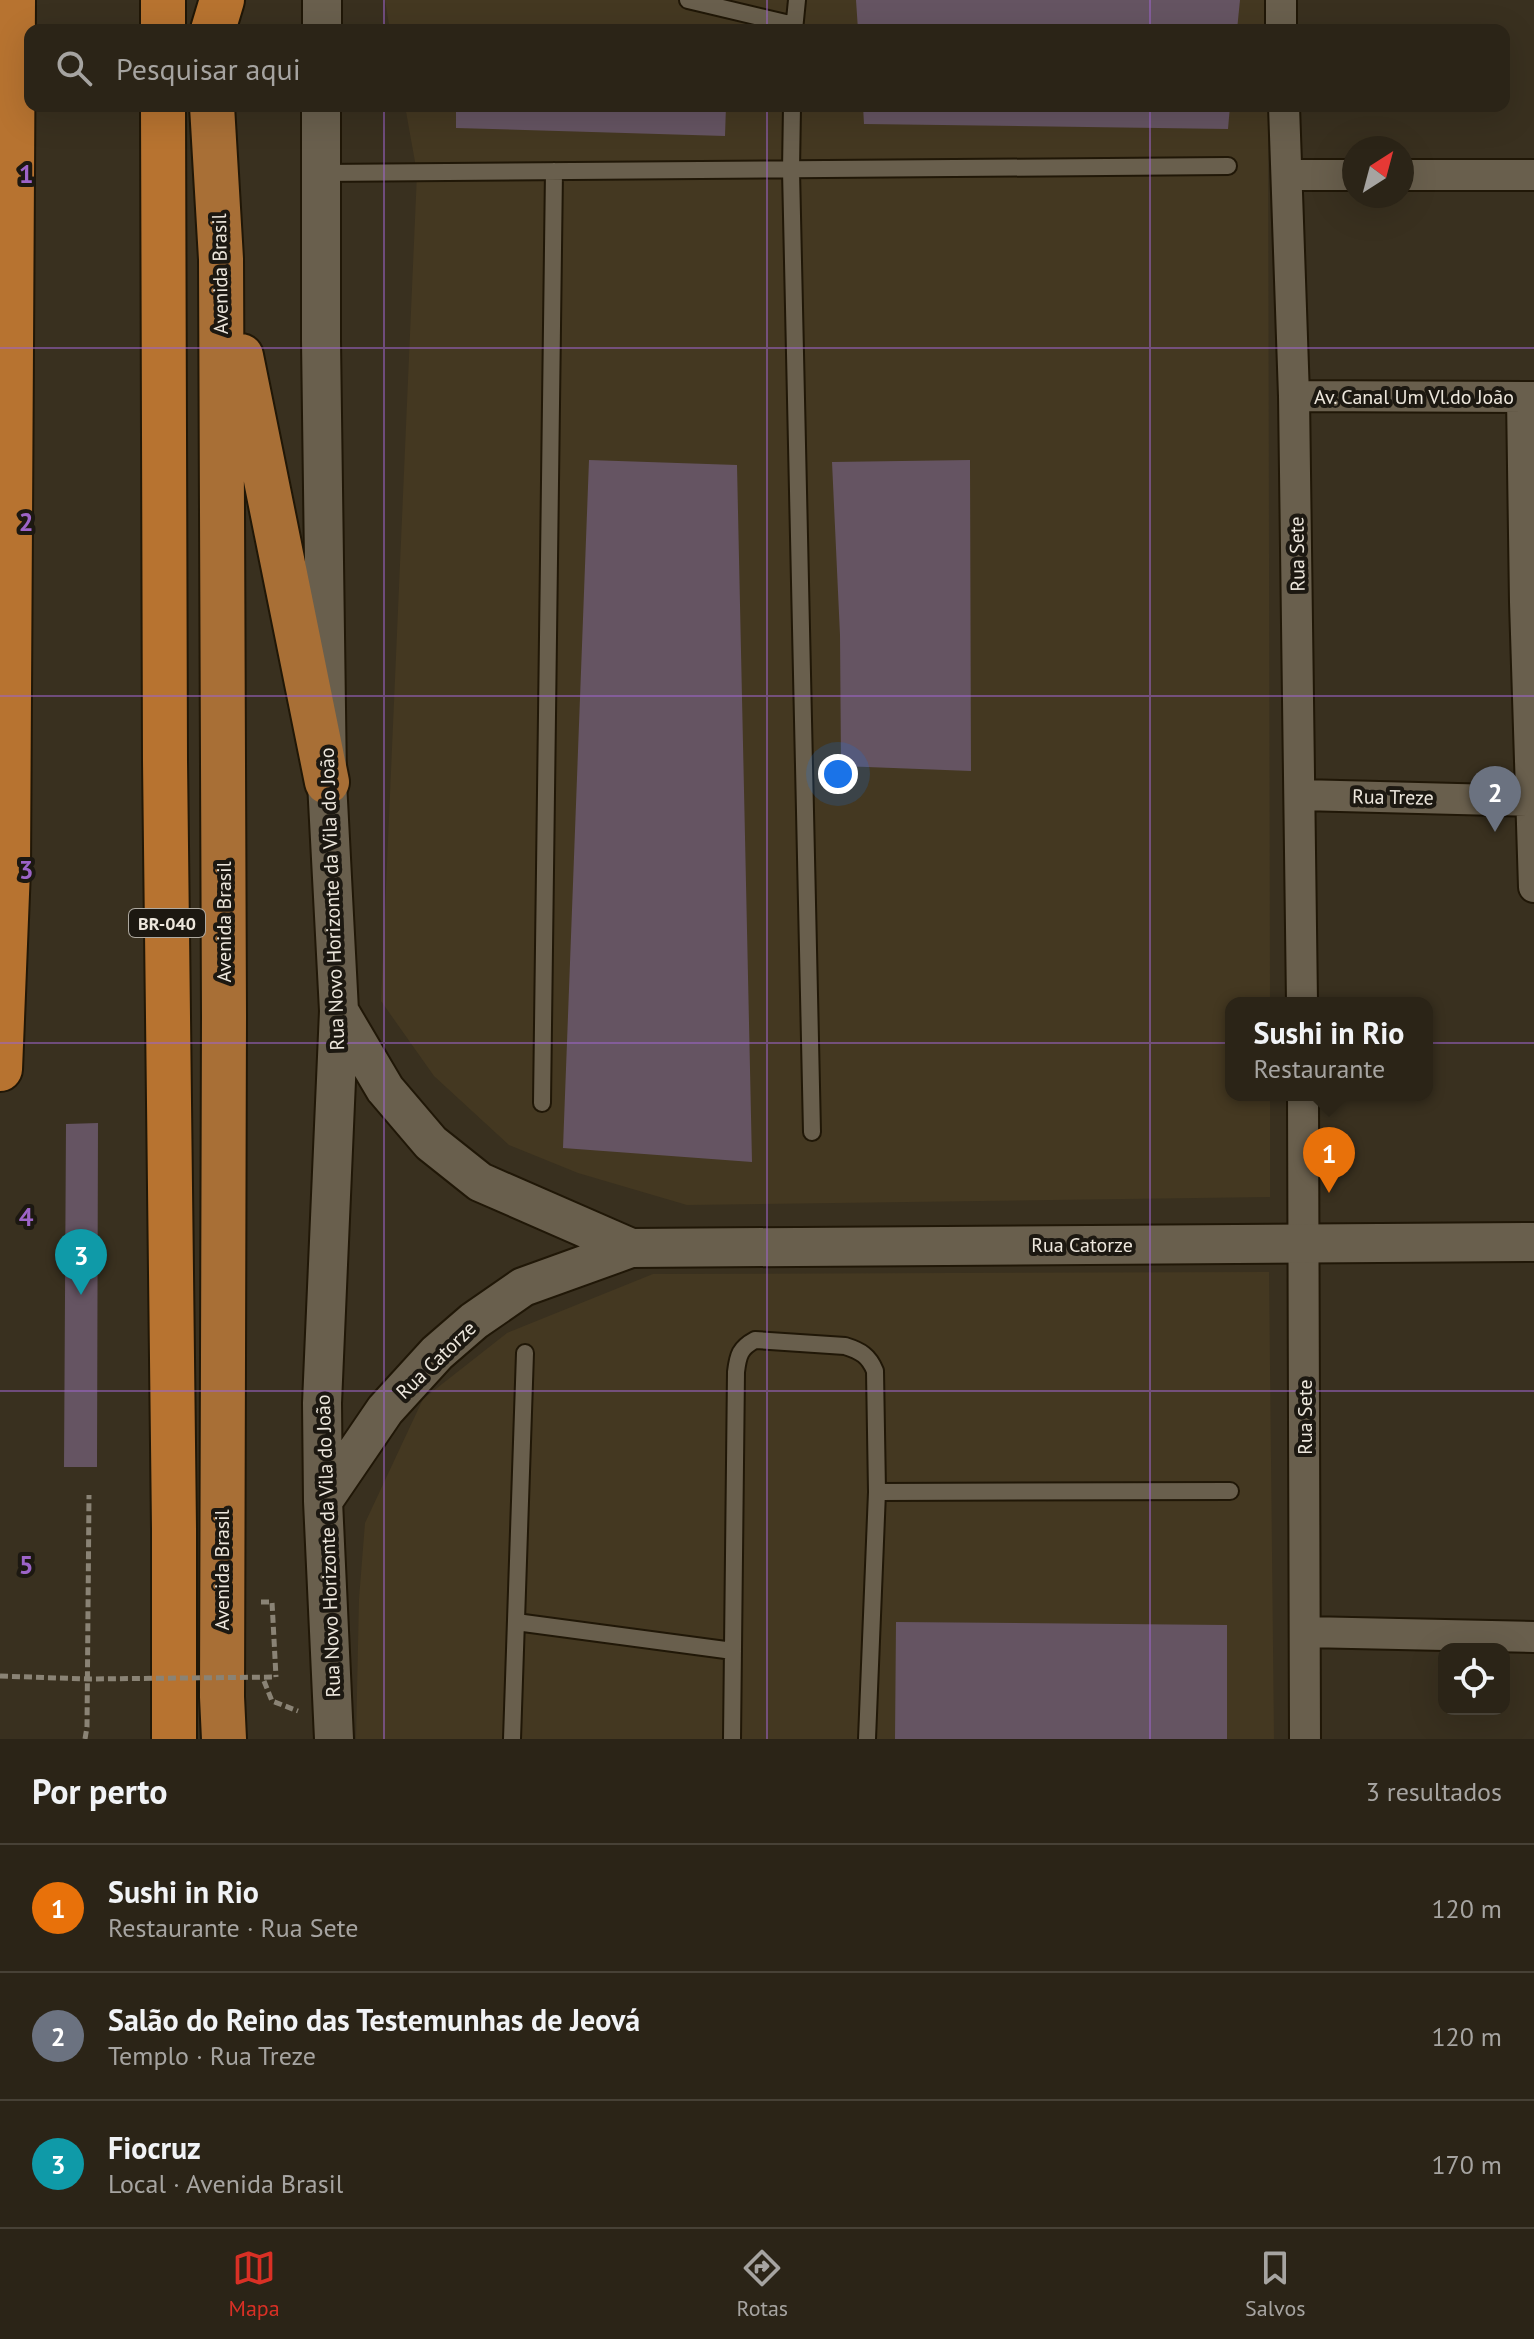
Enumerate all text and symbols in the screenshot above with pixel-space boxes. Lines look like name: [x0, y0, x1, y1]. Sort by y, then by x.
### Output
search box: [24, 24, 1510, 112]
icon: search: [52, 46, 96, 90]
text: Pesquisar aqui: [116, 49, 301, 88]
north arrow: [1342, 136, 1414, 208]
text: 1: [19, 157, 33, 190]
street label: Avenida Brasil: [206, 213, 234, 335]
street label: Av. Canal Um Vl.do João: [1314, 384, 1514, 410]
text: 2: [19, 505, 33, 538]
street label: Rua Sete: [1283, 516, 1311, 592]
street label: Rua Novo Horizonte da Vila do João: [314, 747, 350, 1051]
your location: [818, 754, 858, 794]
pin: 2: [1469, 766, 1521, 832]
street label: Rua Treze: [1352, 783, 1434, 811]
text: 3: [19, 853, 33, 886]
street label: Avenida Brasil: [211, 861, 237, 982]
road number: BR-040: [129, 909, 205, 937]
popup: [1225, 997, 1433, 1101]
text: Sushi in Rio: [1254, 1013, 1404, 1052]
text: Restaurante: [1254, 1052, 1385, 1085]
pin: 1: [1303, 1127, 1355, 1193]
text: 4: [19, 1200, 34, 1233]
pin: 3: [55, 1229, 107, 1295]
street label: Rua Catorze: [1031, 1232, 1133, 1258]
street label: Rua Catorze: [390, 1315, 482, 1405]
street label: Rua Sete: [1292, 1379, 1318, 1455]
street label: Rua Novo Horizonte da Vila do João: [310, 1394, 346, 1698]
street label: Avenida Brasil: [209, 1509, 235, 1630]
text: 5: [19, 1548, 33, 1581]
map controls: [1438, 1643, 1510, 1715]
button: locate: [1438, 1643, 1510, 1715]
text: Por perto: [32, 1769, 168, 1813]
text: 3 resultados: [1366, 1775, 1502, 1808]
text: Sushi in Rio: [108, 1872, 259, 1911]
text: 1: [51, 1892, 65, 1925]
text: 120 m: [1431, 1892, 1502, 1925]
text: Restaurante · Rua Sete: [108, 1911, 358, 1944]
text: Salão do Reino das Testemunhas de Jeová: [108, 2000, 640, 2039]
text: 2: [51, 2020, 65, 2053]
text: 120 m: [1431, 2020, 1502, 2053]
text: Templo · Rua Treze: [108, 2039, 316, 2072]
text: Fiocruz: [108, 2128, 201, 2167]
text: 3: [51, 2148, 65, 2181]
text: 170 m: [1431, 2148, 1502, 2181]
text: Local · Avenida Brasil: [108, 2167, 343, 2200]
tab: Mapa: [228, 2246, 280, 2322]
tab: Rotas: [737, 2246, 788, 2322]
tab: Salvos: [1245, 2246, 1306, 2322]

